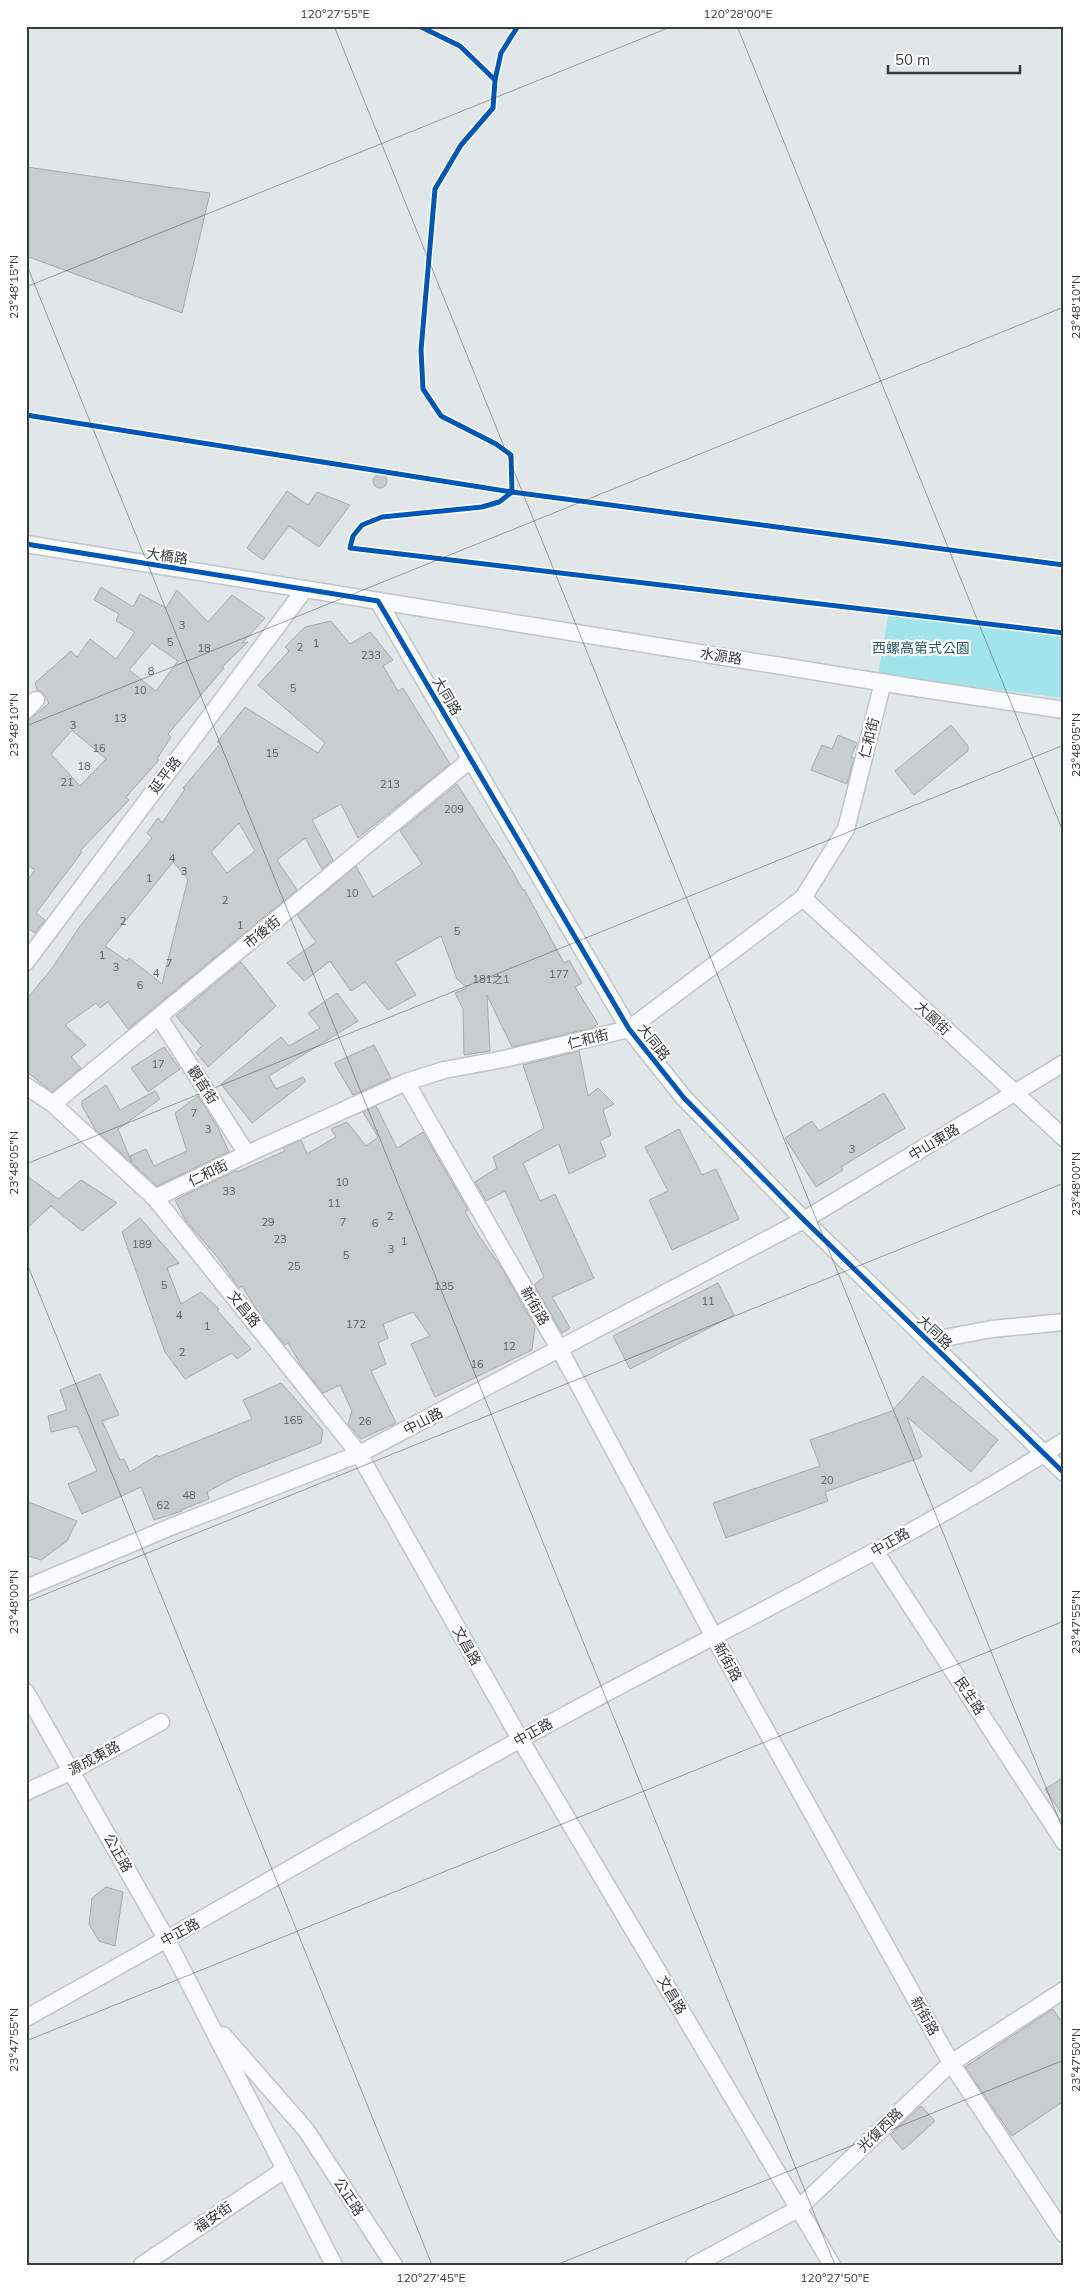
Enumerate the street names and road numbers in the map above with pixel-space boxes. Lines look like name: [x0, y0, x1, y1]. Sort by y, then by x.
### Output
street label: 大橋路: [145, 544, 189, 568]
street label: 水源路: [699, 644, 743, 668]
street label: 大同路: [428, 673, 466, 719]
street label: 仁和街: [855, 715, 883, 761]
street label: 延平路: [145, 753, 185, 797]
street label: 市後街: [240, 912, 284, 952]
street label: 大園街: [912, 997, 954, 1039]
street label: 大同路: [634, 1020, 674, 1064]
street label: 仁和街: [565, 1025, 611, 1053]
street label: 觀音街: [184, 1062, 222, 1108]
street label: 中山東路: [905, 1120, 963, 1164]
street label: 仁和街: [185, 1156, 231, 1190]
street label: 新街路: [517, 1283, 553, 1329]
street label: 文昌路: [224, 1287, 264, 1331]
street label: 大同路: [914, 1311, 956, 1353]
street label: 中山路: [400, 1403, 446, 1439]
street label: 中正路: [867, 1524, 913, 1560]
street label: 文昌路: [449, 1623, 485, 1669]
street label: 新街路: [710, 1639, 746, 1685]
street label: 民生路: [951, 1673, 989, 1719]
street label: 中正路: [510, 1714, 556, 1750]
street label: 源成東路: [65, 1737, 123, 1779]
street label: 公正路: [100, 1830, 136, 1876]
street label: 中正路: [157, 1914, 203, 1950]
street label: 文昌路: [653, 1972, 691, 2018]
street label: 新街路: [907, 1993, 943, 2039]
street label: 光復西路: [854, 2104, 906, 2156]
street label: 公正路: [330, 2174, 368, 2220]
street label: 福安街: [191, 2198, 235, 2236]

